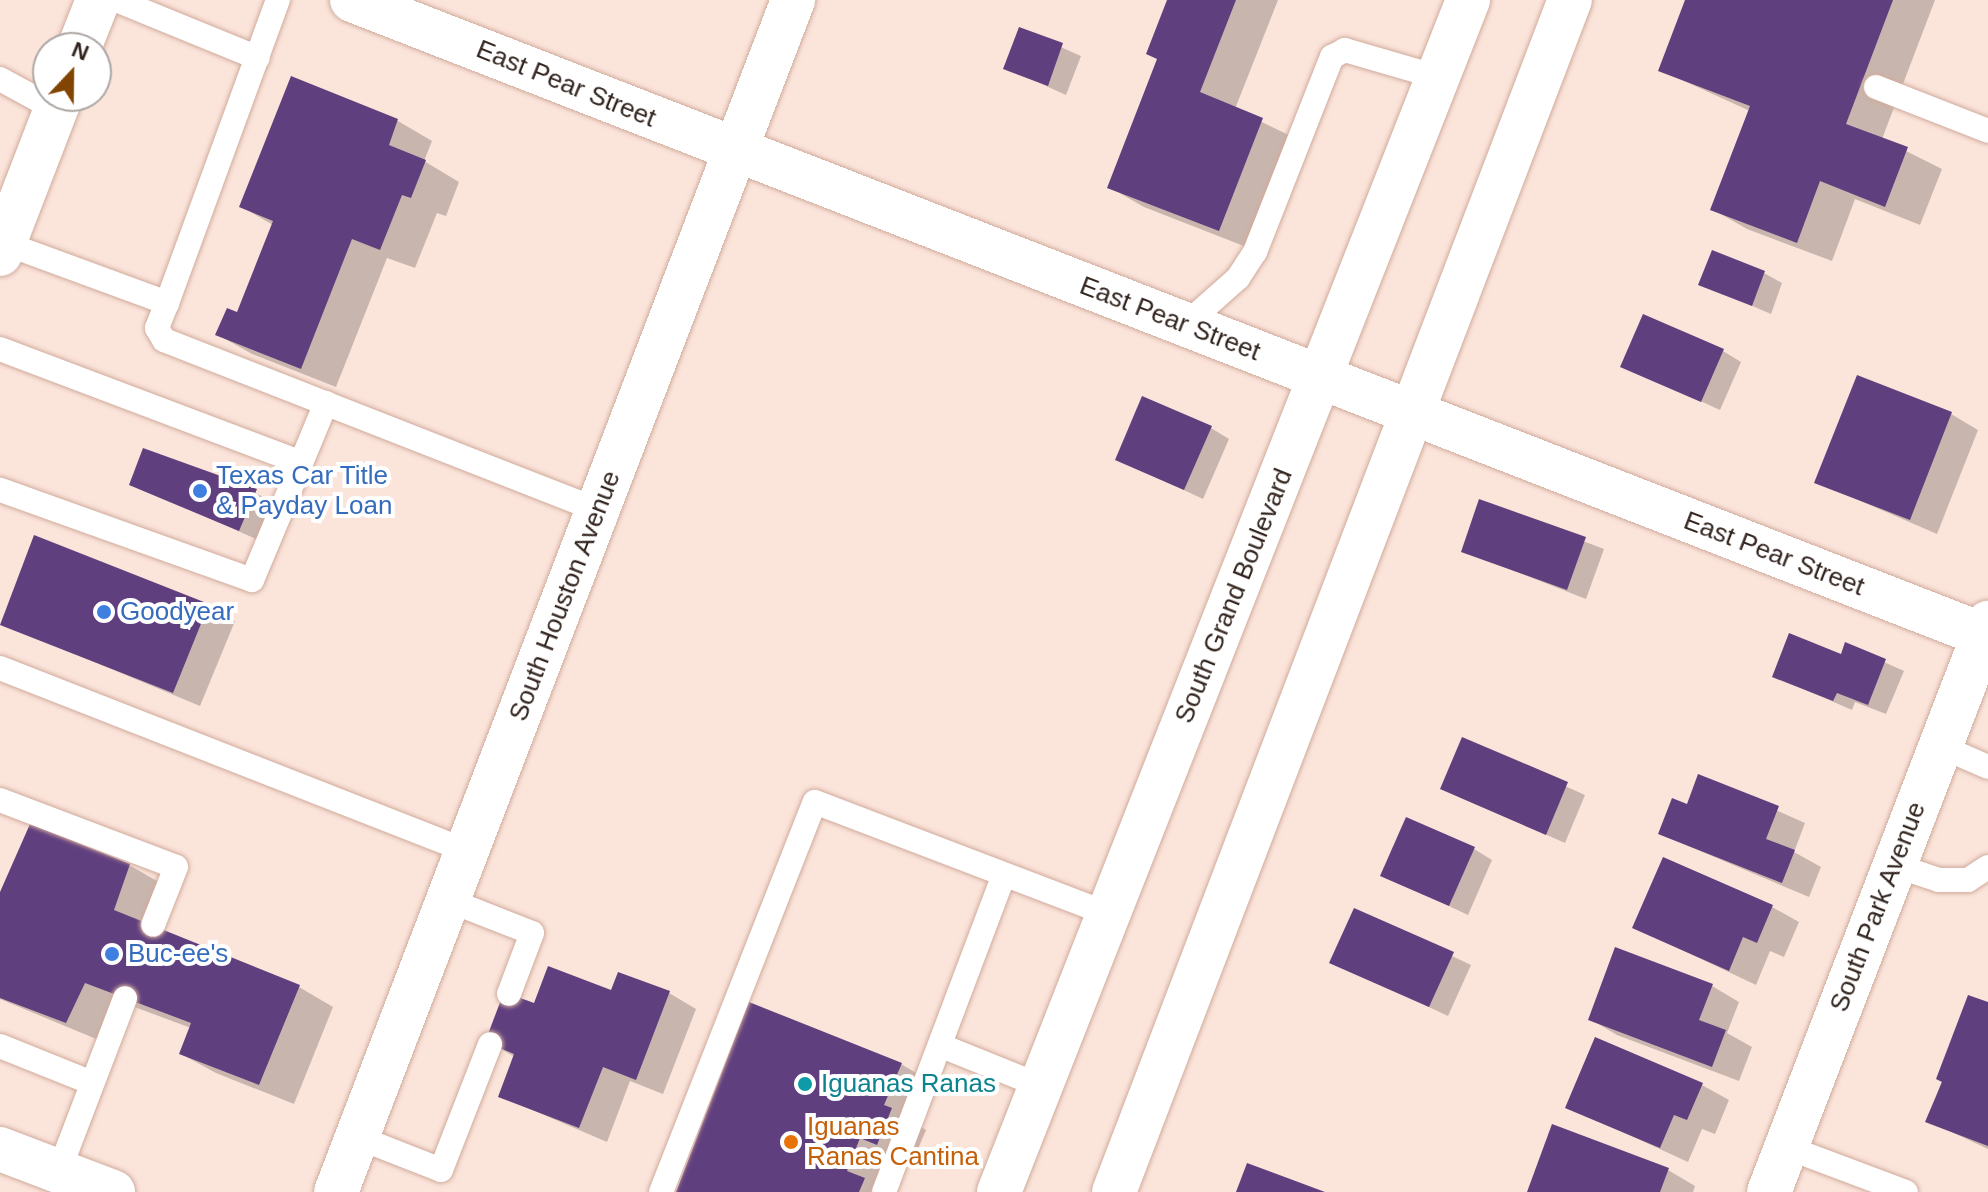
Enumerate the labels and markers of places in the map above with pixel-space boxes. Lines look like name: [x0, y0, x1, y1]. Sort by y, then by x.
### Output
place label: Texas Car Title & Payday Loan: [216, 460, 392, 522]
marker: Texas Car Title & Payday Loan: [191, 482, 209, 500]
place label: Goodyear: [120, 596, 234, 628]
marker: Goodyear: [95, 603, 113, 621]
place label: Buc-ee's: [128, 938, 228, 970]
marker: Buc-ee's: [103, 945, 121, 963]
place label: Iguanas Ranas: [821, 1068, 996, 1100]
marker: Iguanas Ranas: [796, 1075, 814, 1093]
place label: Iguanas Ranas Cantina: [807, 1111, 979, 1172]
marker: Iguanas Ranas Cantina: [782, 1133, 800, 1151]

